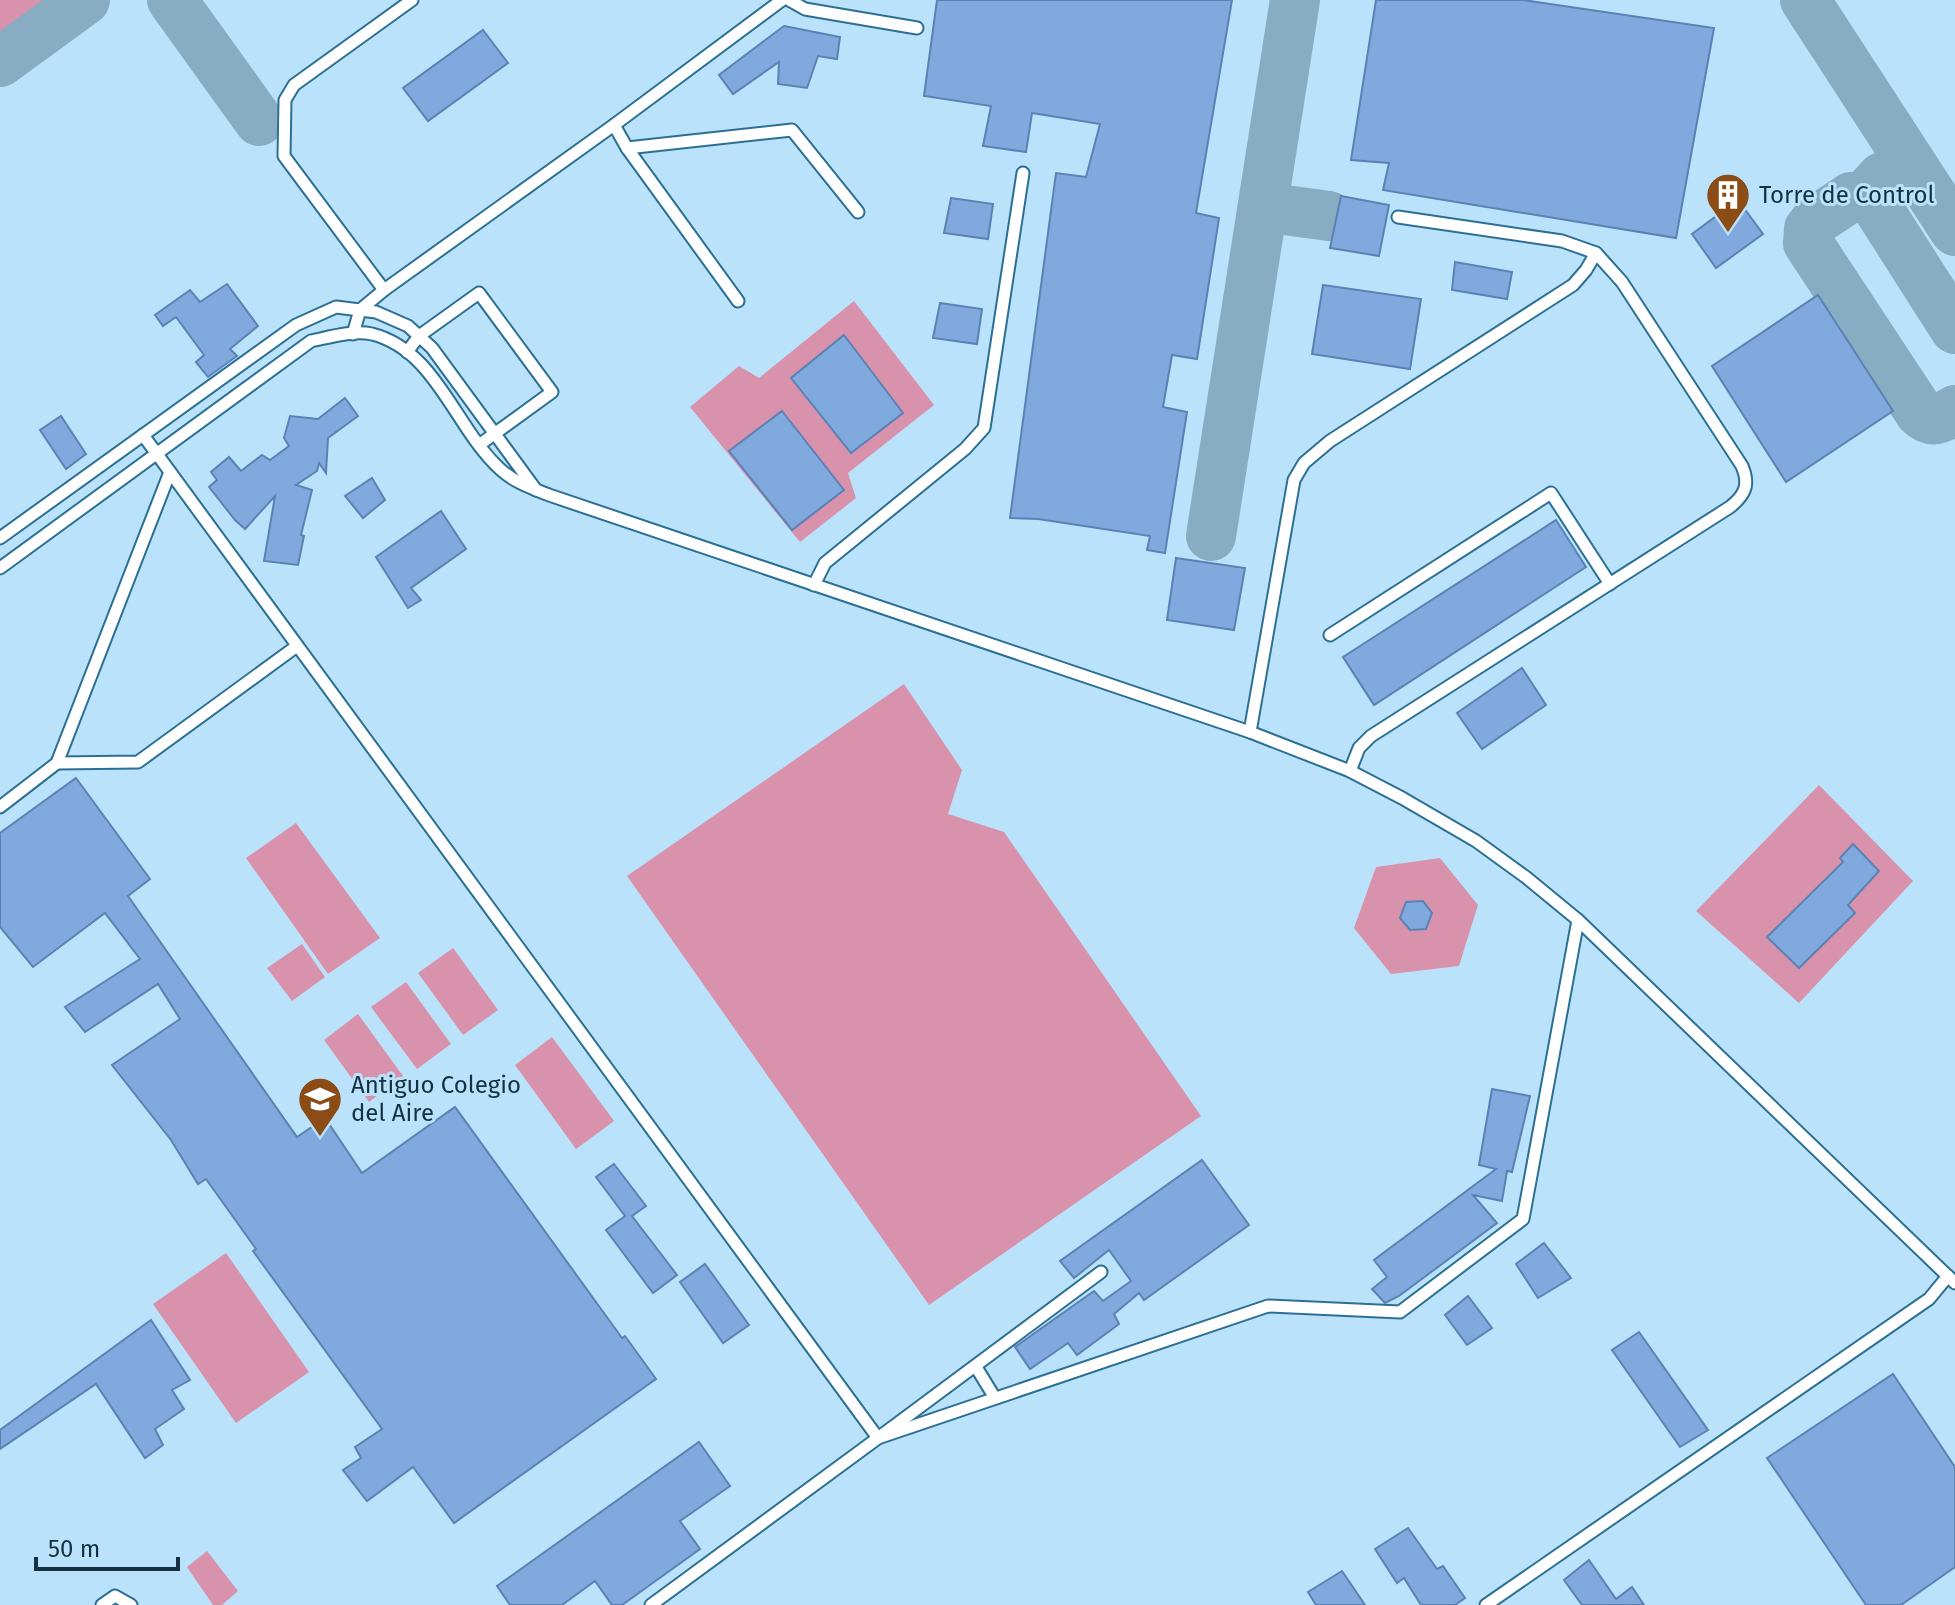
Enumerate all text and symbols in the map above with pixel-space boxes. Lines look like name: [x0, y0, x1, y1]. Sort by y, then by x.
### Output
building icon: Torre de Control: [1704, 171, 1752, 234]
place label: Torre de Control: [1759, 181, 1934, 209]
place label: Antiguo Colegio del Aire: [351, 1071, 521, 1127]
school or university icon: Antiguo Colegio del Aire: [296, 1075, 344, 1138]
scale bar: [36, 1521, 178, 1571]
text: 50 m: [48, 1535, 100, 1563]

